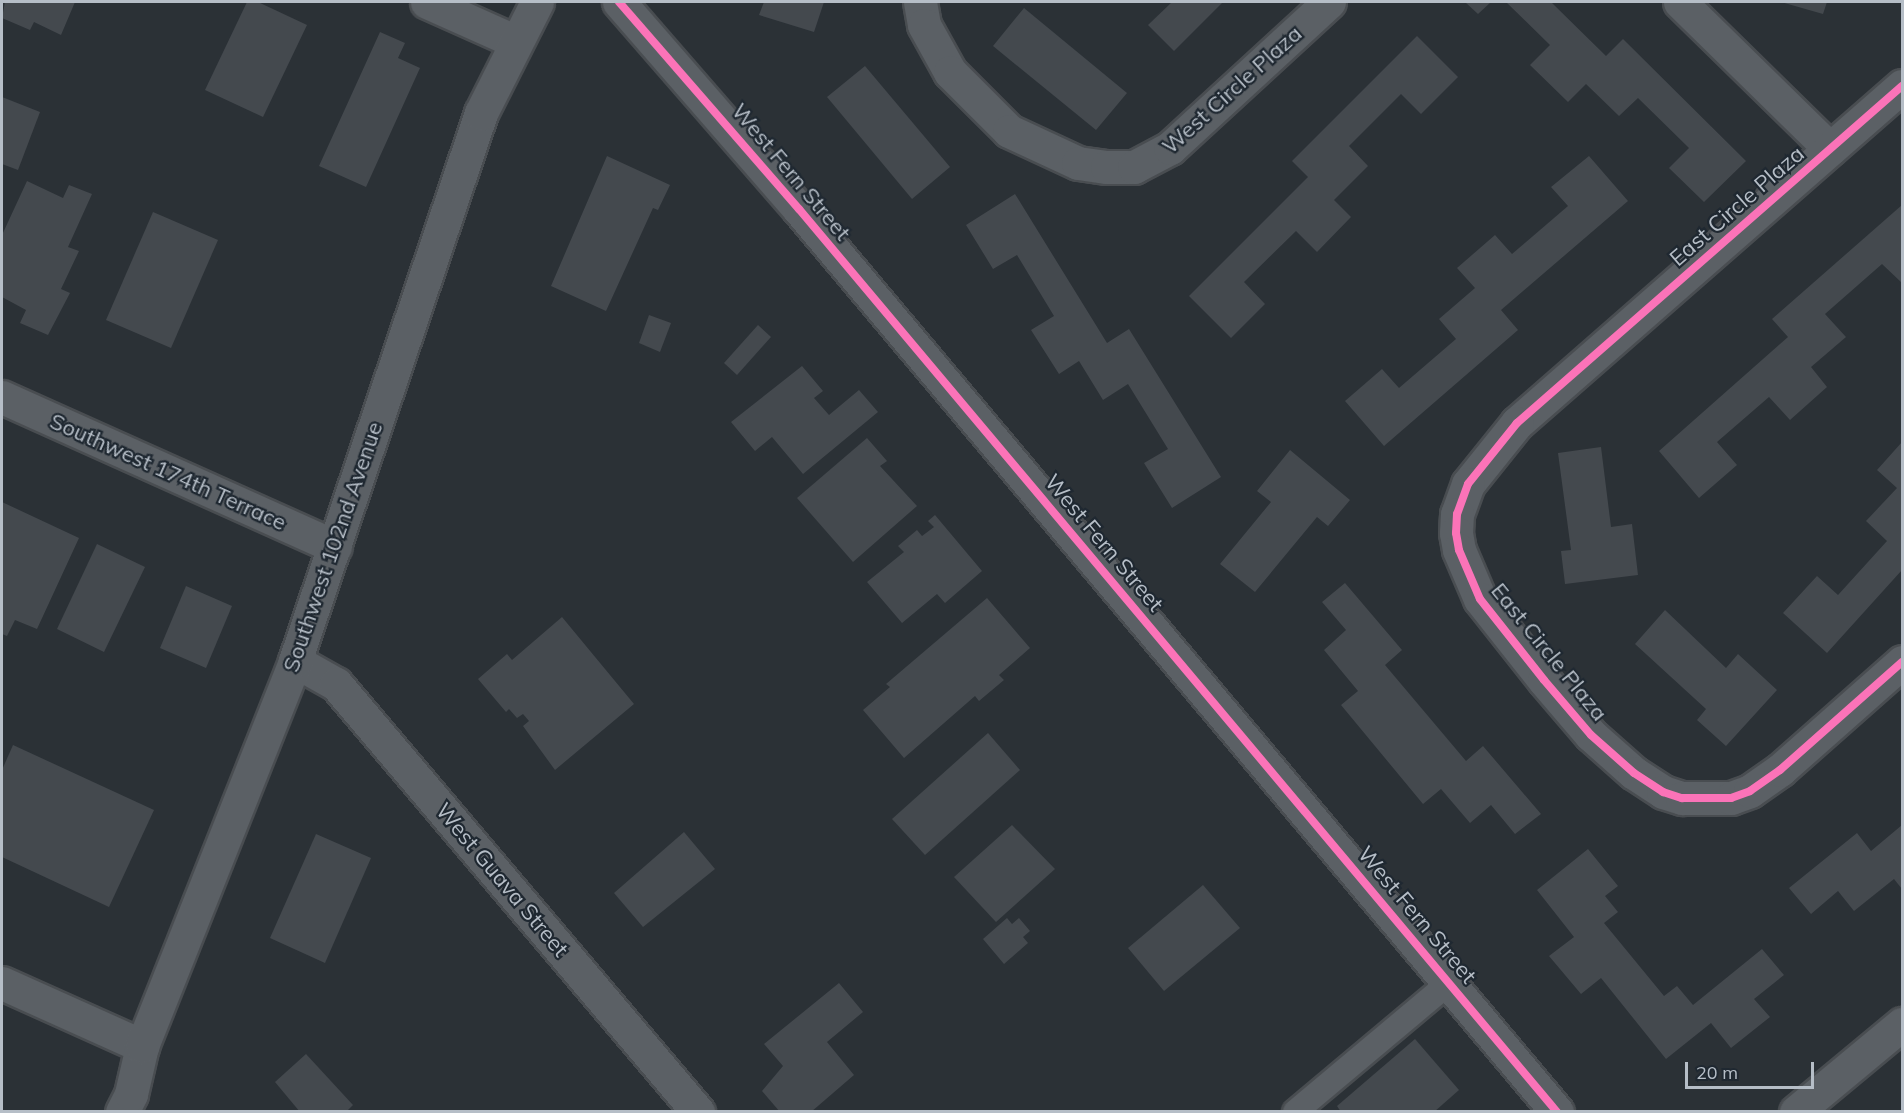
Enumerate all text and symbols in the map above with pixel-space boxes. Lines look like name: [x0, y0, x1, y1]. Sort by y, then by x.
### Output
street label: West Circle Plaza: [1157, 20, 1307, 160]
street label: West Fern Street: [726, 98, 856, 246]
street label: East Circle Plaza: [1664, 140, 1810, 272]
street label: Southwest 174th Terrace: [46, 408, 290, 536]
street label: Southwest 102nd Avenue: [278, 419, 388, 675]
street label: West Fern Street: [1039, 469, 1169, 617]
street label: East Circle Plaza: [1485, 578, 1613, 726]
street label: West Guava Street: [430, 798, 574, 962]
street label: West Fern Street: [1352, 841, 1482, 989]
scale bar: [1688, 1050, 1817, 1088]
text: 20 m: [1696, 1061, 1738, 1084]

